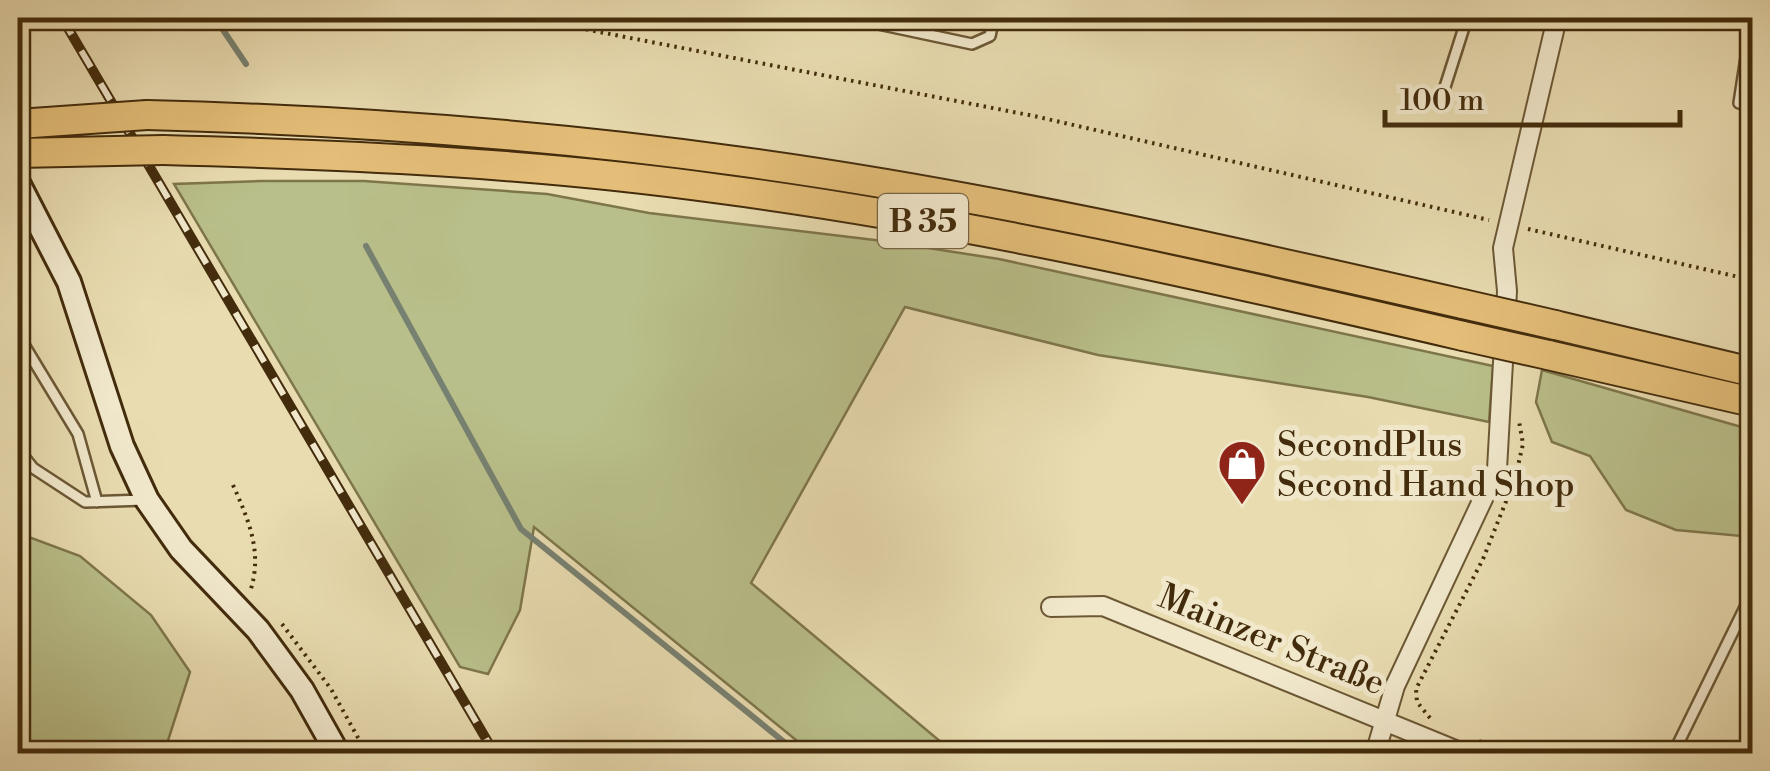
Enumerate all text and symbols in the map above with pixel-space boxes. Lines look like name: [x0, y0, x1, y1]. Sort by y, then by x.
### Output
scale bar: [1385, 65, 1680, 127]
text: 100 m: [1400, 82, 1484, 120]
road number: B 35: [878, 194, 968, 248]
place label: SecondPlus Second Hand Shop: [1277, 424, 1575, 507]
shop icon: SecondPlus Second Hand Shop: [1216, 438, 1268, 506]
street label: Mainzer Straße: [1152, 575, 1391, 705]

